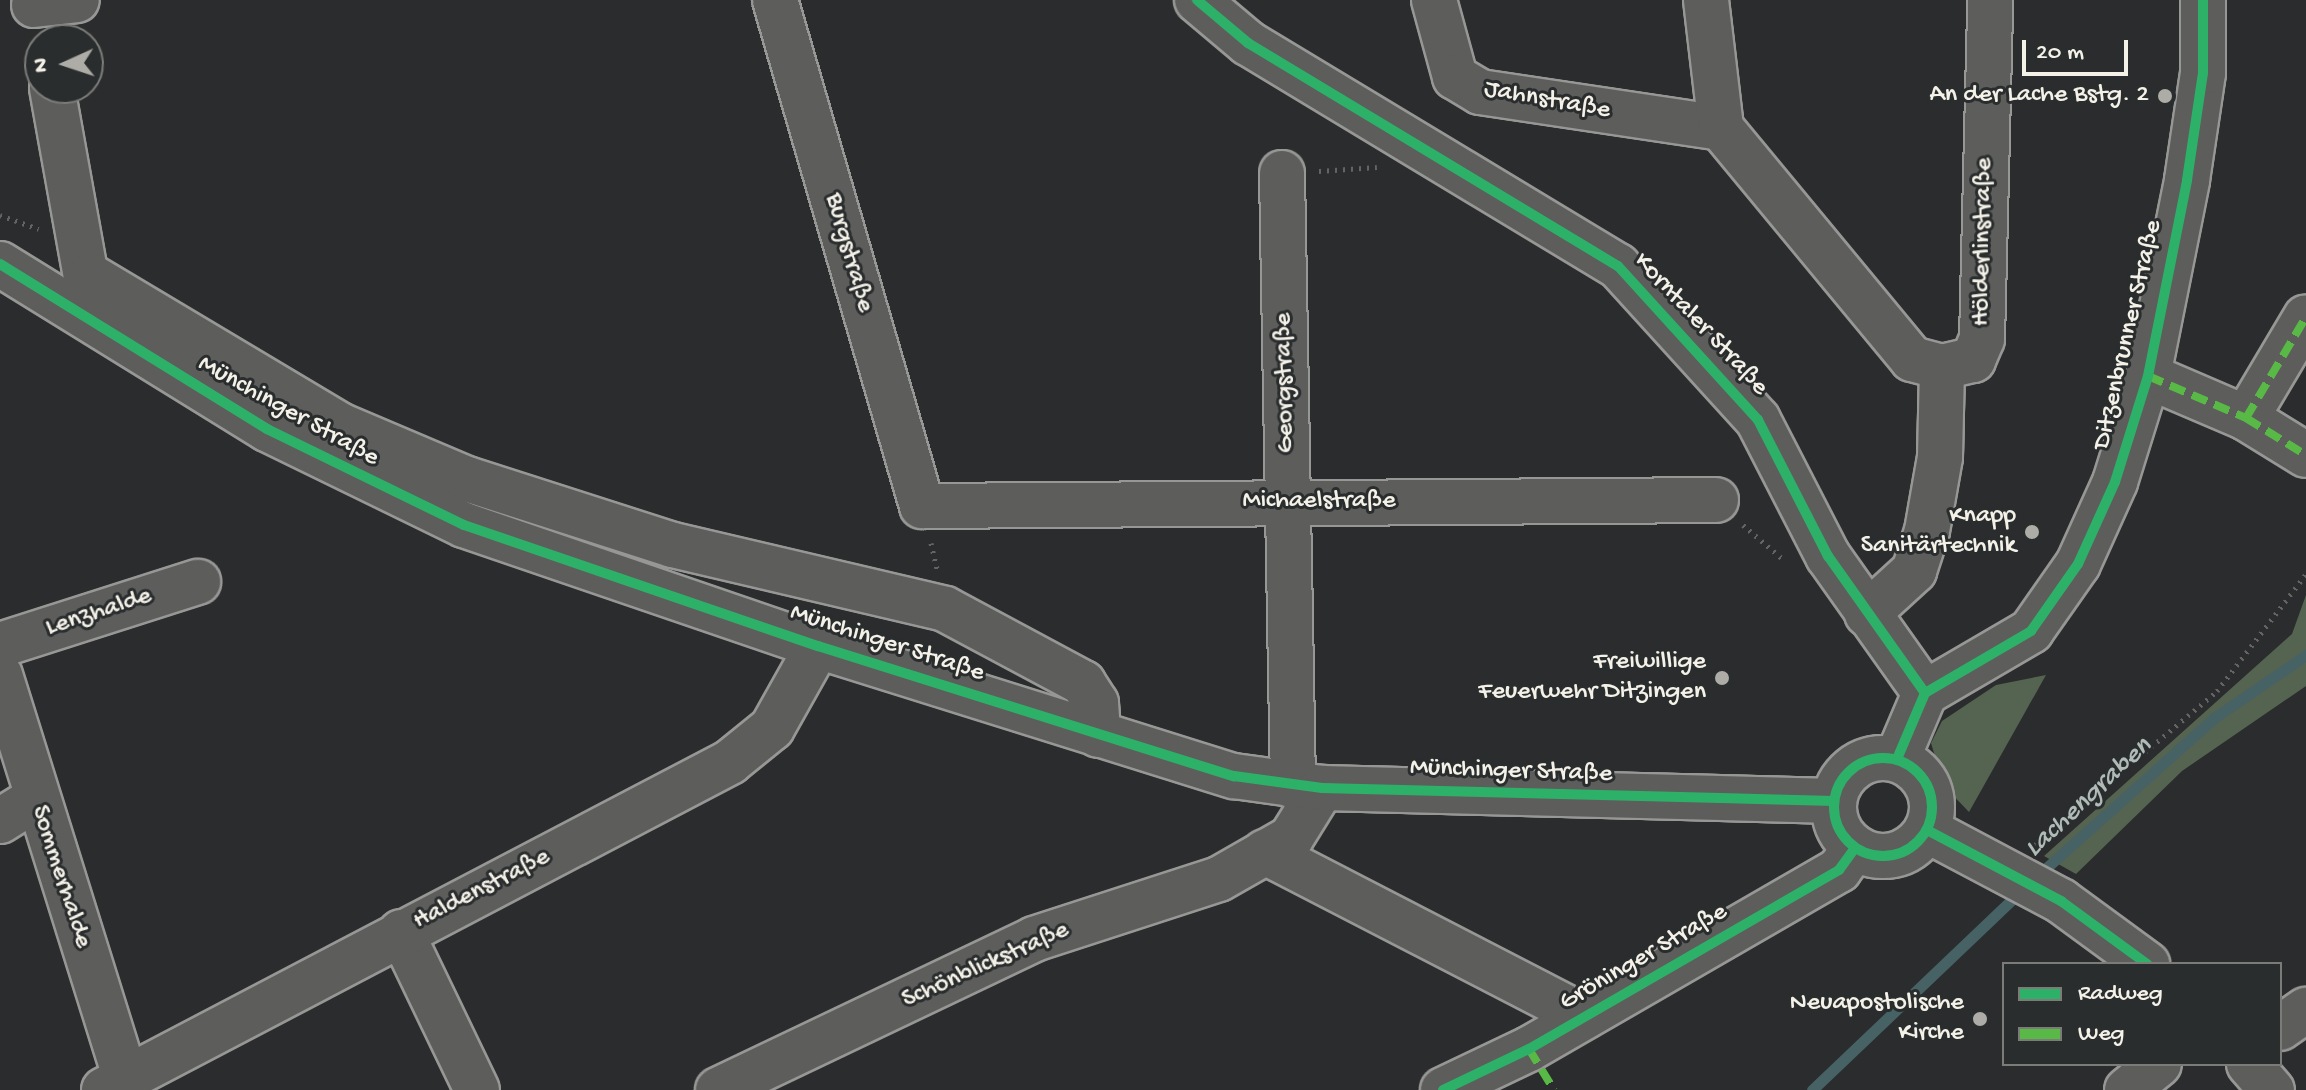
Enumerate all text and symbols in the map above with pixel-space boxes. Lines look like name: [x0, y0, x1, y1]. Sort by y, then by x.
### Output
north arrow: [24, 24, 104, 104]
scale bar: [2026, 24, 2132, 74]
text: 20 m: [2036, 39, 2084, 68]
text: N: [29, 57, 55, 73]
street label: Jahnstraße: [1481, 75, 1613, 127]
place label: An der Lache Bstg. 2: [1929, 80, 2149, 112]
marker: An der Lache Bstg. 2: [2156, 87, 2174, 105]
street label: Hölderlinstraße: [1967, 157, 2001, 327]
street label: Burgstraße: [816, 190, 880, 316]
street label: Ditzenbrunner Straße: [2087, 217, 2171, 453]
street label: Korntaler Straße: [1626, 247, 1774, 403]
street label: Georgstraße: [1269, 313, 1303, 453]
street label: Münchinger Straße: [192, 349, 384, 475]
street label: Michaelstraße: [1242, 486, 1396, 518]
place label: Knapp Sanitärtechnik: [1861, 501, 2016, 562]
marker: Knapp Sanitärtechnik: [2023, 523, 2041, 541]
street label: Lenzhalde: [42, 581, 156, 645]
street label: Münchinger Straße: [786, 598, 988, 690]
place label: Freiwillige Feuerwehr Ditzingen: [1478, 647, 1706, 708]
marker: Freiwillige Feuerwehr Ditzingen: [1713, 669, 1731, 687]
water label: Lachengraben: [2018, 730, 2160, 866]
street label: Münchinger Straße: [1409, 753, 1613, 791]
street label: Sommerhalde: [22, 802, 98, 952]
street label: Haldenstraße: [409, 842, 555, 938]
street label: Gröninger Straße: [1555, 897, 1733, 1019]
street label: Schönblickstraße: [898, 915, 1074, 1017]
legend: [2002, 962, 2282, 1066]
text: Radweg: [2078, 980, 2163, 1009]
place label: Neuapostolische Kirche: [1790, 988, 1964, 1050]
marker: Neuapostolische Kirche: [1971, 1010, 1989, 1028]
text: Weg: [2078, 1020, 2124, 1049]

